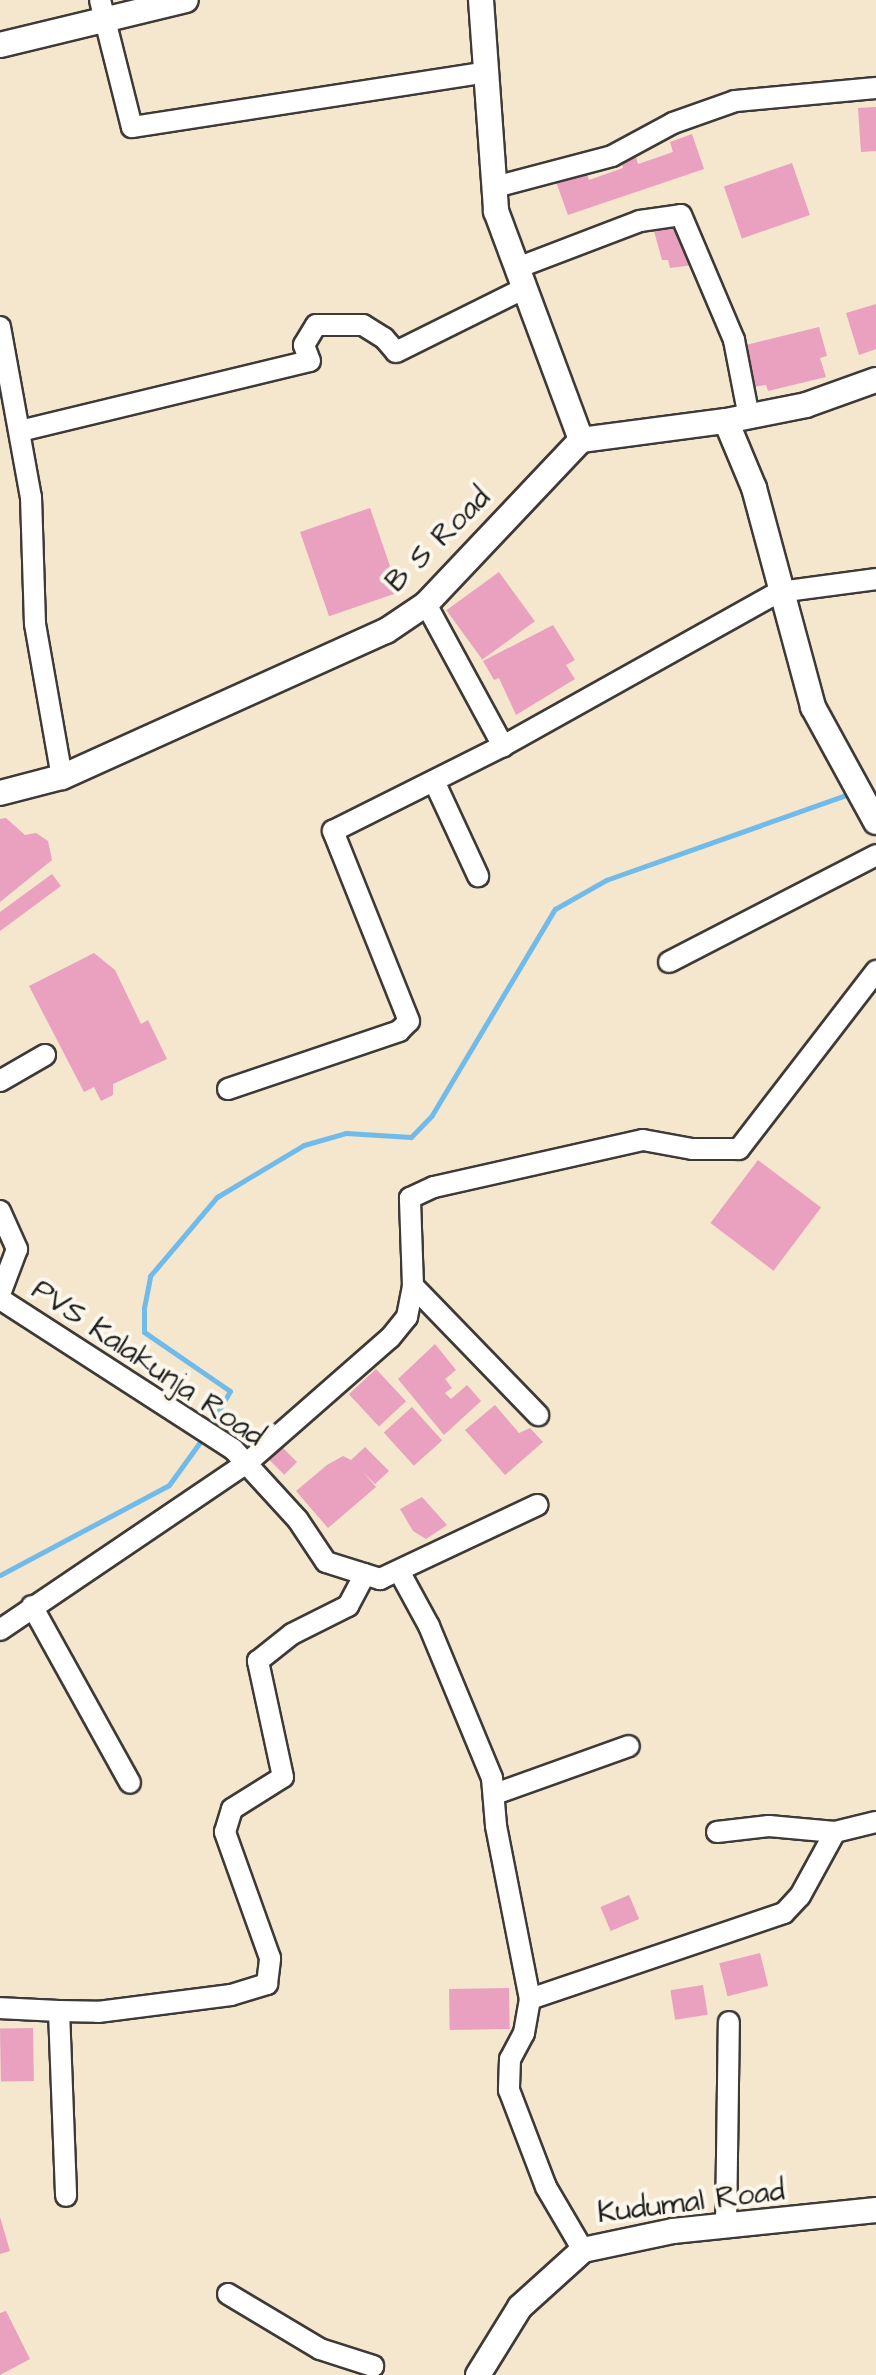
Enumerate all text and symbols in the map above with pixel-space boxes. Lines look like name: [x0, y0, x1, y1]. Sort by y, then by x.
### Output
street label: B S Road: [378, 480, 498, 600]
street label: PVS Kalakunja Road: [25, 1272, 271, 1454]
street label: Kudumal Road: [595, 2173, 787, 2231]

